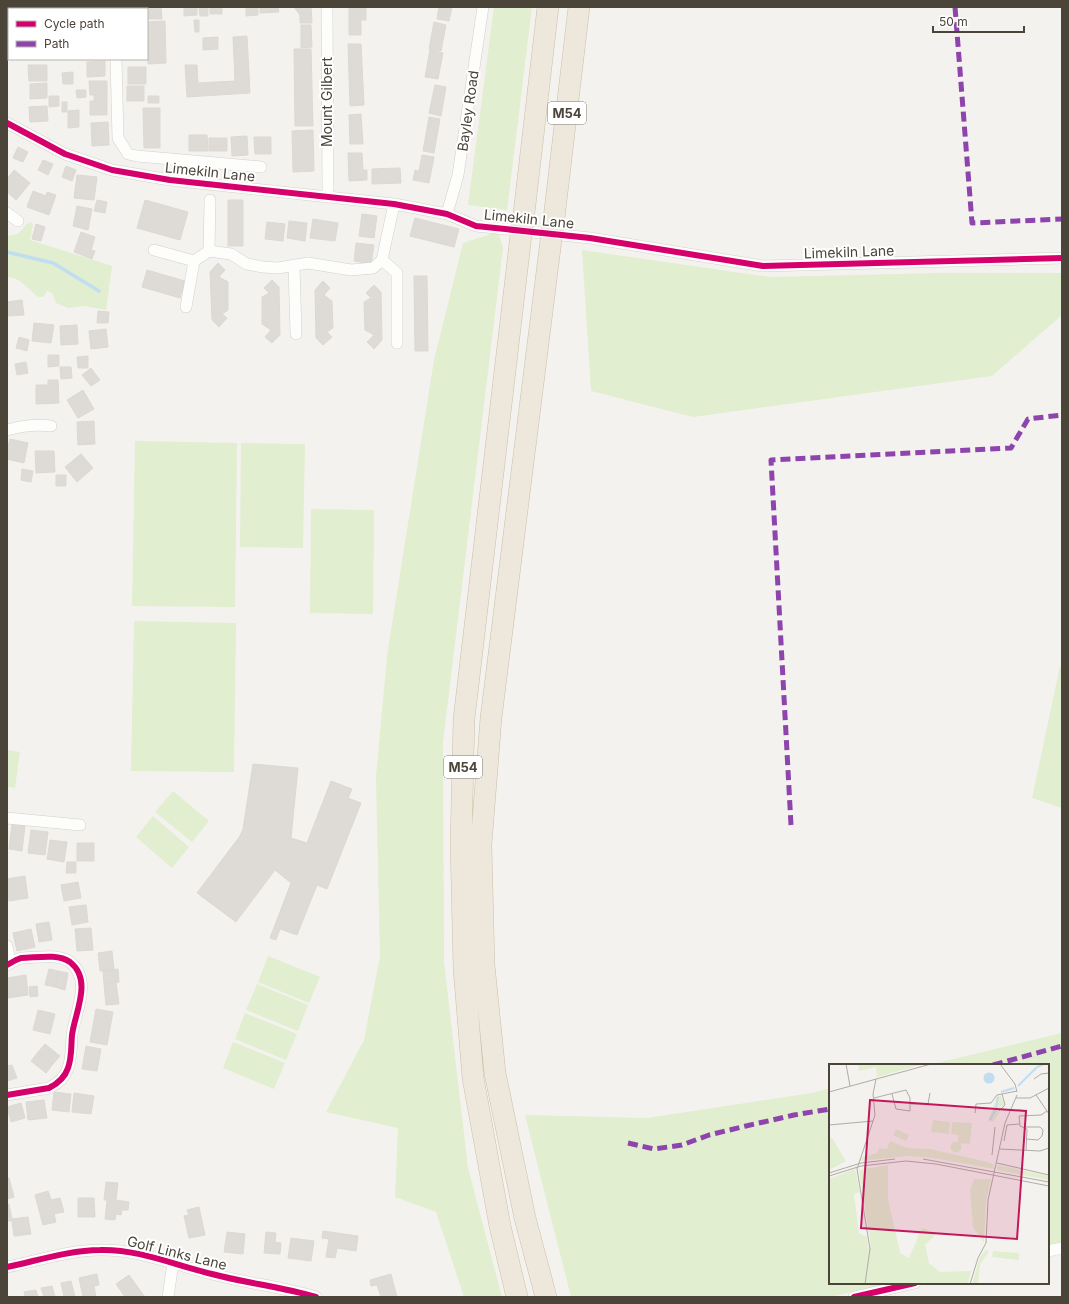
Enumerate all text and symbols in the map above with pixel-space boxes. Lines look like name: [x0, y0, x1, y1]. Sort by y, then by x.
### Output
legend: [8, 8, 148, 60]
scale bar: [933, 8, 1024, 34]
text: 50 m: [939, 14, 968, 29]
text: Cycle path: [44, 16, 105, 31]
text: Path: [44, 36, 69, 51]
street label: Mount Gilbert: [318, 57, 335, 147]
street label: Bayley Road: [453, 69, 482, 153]
road number: M54: [548, 102, 586, 124]
street label: Limekiln Lane: [164, 158, 256, 185]
street label: Limekiln Lane: [483, 205, 575, 232]
street label: Limekiln Lane: [803, 241, 895, 262]
road number: M54: [444, 756, 482, 778]
inset map: [829, 1064, 1049, 1284]
street label: Golf Links Lane: [126, 1232, 229, 1273]

